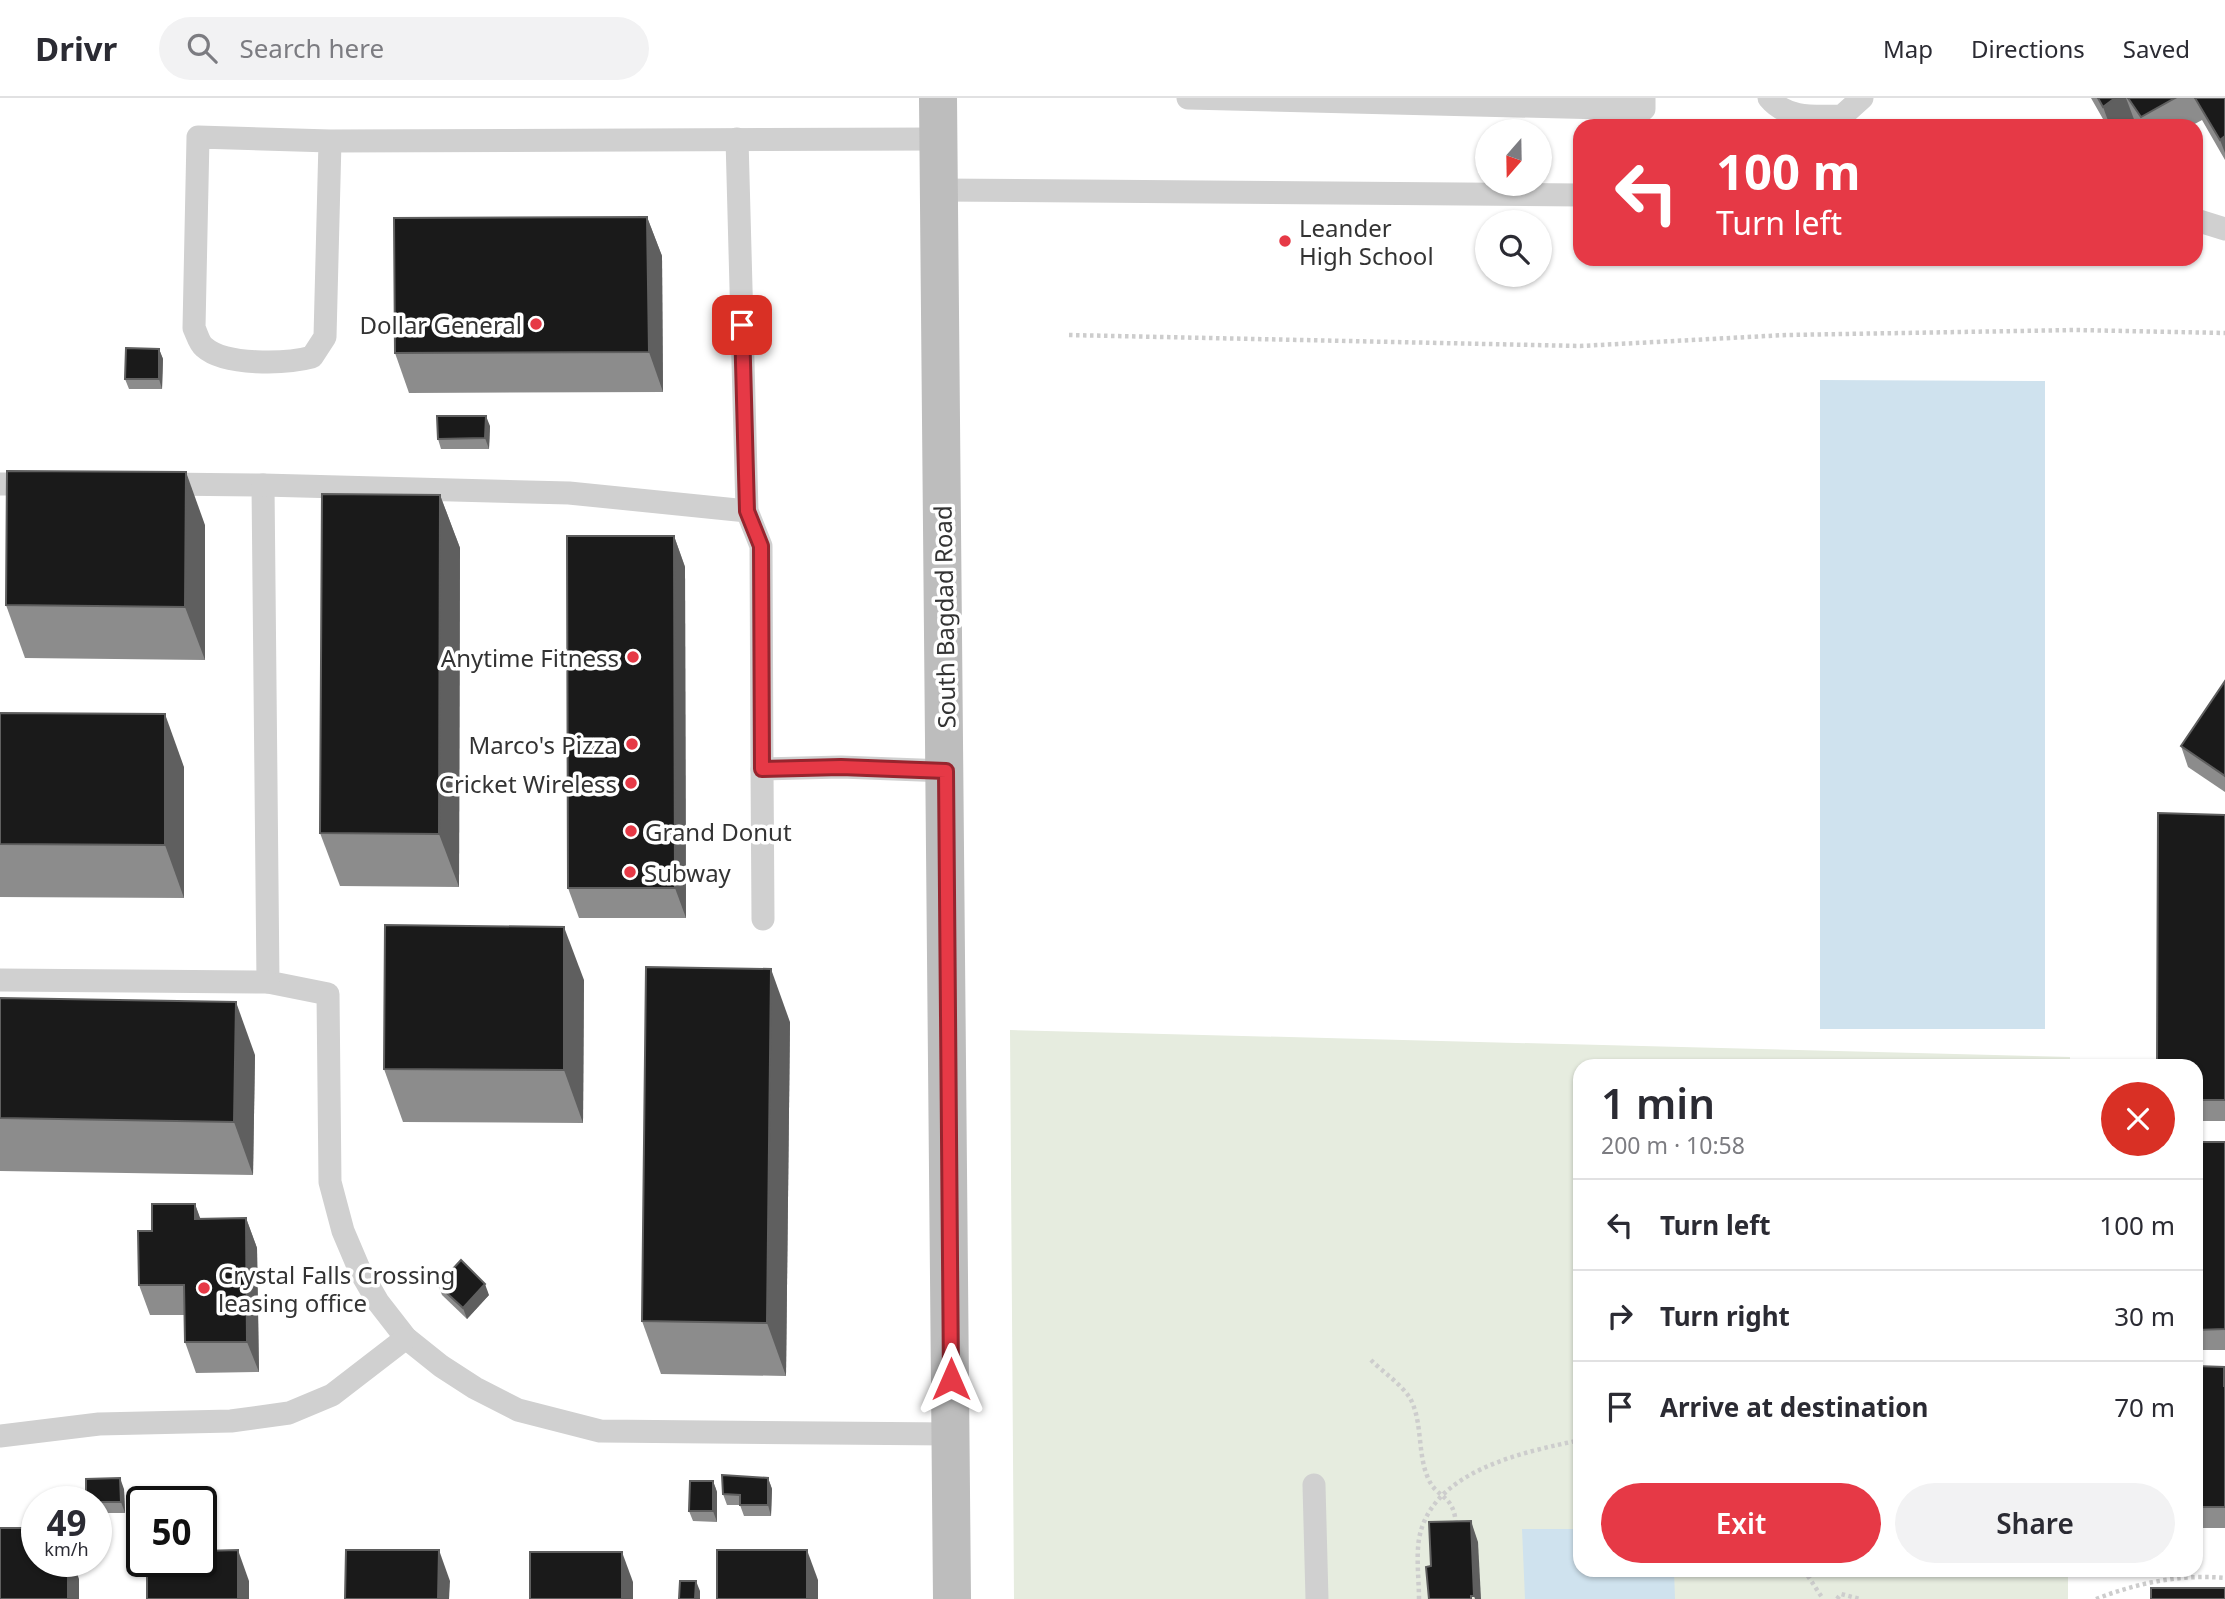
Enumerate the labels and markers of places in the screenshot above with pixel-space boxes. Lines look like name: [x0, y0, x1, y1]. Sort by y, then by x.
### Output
place label: Leander High School: [1299, 211, 1434, 272]
marker: Leander High School: [1277, 233, 1293, 249]
pin: [712, 295, 772, 355]
place label: Dollar General: [359, 308, 522, 341]
marker: Dollar General: [528, 316, 544, 332]
place label: Anytime Fitness: [441, 641, 619, 674]
marker: Anytime Fitness: [625, 649, 641, 665]
place label: Marco's Pizza: [468, 728, 618, 761]
marker: Marco's Pizza: [624, 736, 640, 752]
place label: Cricket Wireless: [439, 767, 617, 800]
marker: Cricket Wireless: [623, 775, 639, 791]
place label: Grand Donut: [645, 815, 792, 848]
marker: Grand Donut: [623, 823, 639, 839]
place label: Subway: [644, 856, 732, 889]
marker: Subway: [622, 864, 638, 880]
place label: Crystal Falls Crossing leasing office: [218, 1258, 455, 1319]
marker: Crystal Falls Crossing leasing office: [196, 1280, 212, 1296]

